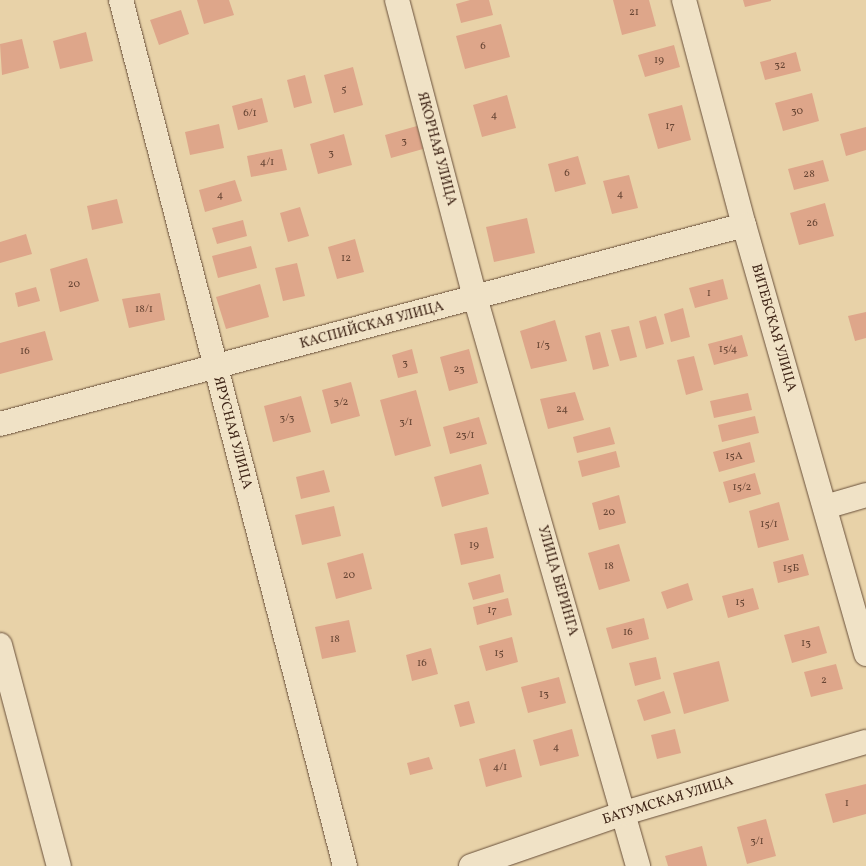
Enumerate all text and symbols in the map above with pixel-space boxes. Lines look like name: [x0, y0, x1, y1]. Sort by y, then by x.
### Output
house number: 21: [629, 6, 639, 20]
house number: 6: [480, 40, 486, 54]
house number: 19: [654, 54, 664, 68]
house number: 32: [774, 59, 786, 73]
house number: 5: [341, 83, 347, 97]
street label: ЯКОРНАЯ УЛИЦА: [413, 90, 459, 208]
house number: 30: [791, 105, 803, 119]
house number: 6/1: [243, 107, 257, 121]
house number: 4: [491, 109, 497, 123]
house number: 17: [665, 120, 675, 134]
house number: 3: [401, 135, 407, 149]
house number: 3: [328, 147, 334, 161]
house number: 4/1: [260, 156, 274, 170]
house number: 6: [564, 167, 570, 181]
house number: 28: [803, 168, 815, 182]
house number: 4: [617, 188, 623, 202]
house number: 4: [217, 189, 223, 203]
house number: 26: [806, 217, 818, 231]
house number: 12: [341, 252, 351, 266]
street label: ВИТЕБСКАЯ УЛИЦА: [747, 262, 799, 394]
house number: 20: [68, 278, 80, 292]
house number: 1: [707, 287, 711, 301]
street label: КАСПИЙСКАЯ УЛИЦА: [298, 299, 446, 353]
house number: 18/1: [135, 303, 153, 317]
house number: 1/3: [536, 339, 550, 353]
house number: 15/4: [719, 343, 737, 357]
house number: 16: [20, 345, 30, 359]
house number: 3: [402, 357, 408, 371]
house number: 23: [453, 363, 465, 377]
street label: ЯРУСНАЯ УЛИЦА: [209, 375, 255, 491]
house number: 3/2: [333, 396, 349, 410]
house number: 24: [556, 403, 568, 417]
house number: 3/3: [280, 412, 294, 426]
house number: 3/1: [399, 416, 413, 430]
house number: 23/1: [455, 429, 475, 443]
house number: 15А: [725, 450, 743, 464]
house number: 15/2: [733, 481, 751, 495]
house number: 20: [603, 506, 615, 520]
house number: 15/1: [760, 518, 778, 532]
street label: УЛИЦА БЕРИНГА: [533, 524, 581, 638]
house number: 19: [469, 539, 479, 553]
house number: 18: [604, 560, 614, 574]
house number: 15Б: [783, 562, 799, 576]
house number: 20: [343, 569, 355, 583]
house number: 15: [735, 596, 745, 610]
house number: 17: [487, 604, 497, 618]
house number: 16: [623, 626, 633, 640]
house number: 18: [330, 633, 340, 647]
house number: 13: [801, 637, 811, 651]
house number: 15: [494, 647, 504, 661]
house number: 16: [417, 657, 427, 671]
house number: 2: [821, 674, 827, 688]
house number: 13: [539, 688, 549, 702]
house number: 4: [553, 741, 559, 755]
house number: 4/1: [493, 761, 507, 775]
street label: БАТУМСКАЯ УЛИЦА: [601, 773, 735, 829]
house number: 1: [845, 797, 849, 811]
house number: 3/1: [750, 835, 764, 849]

